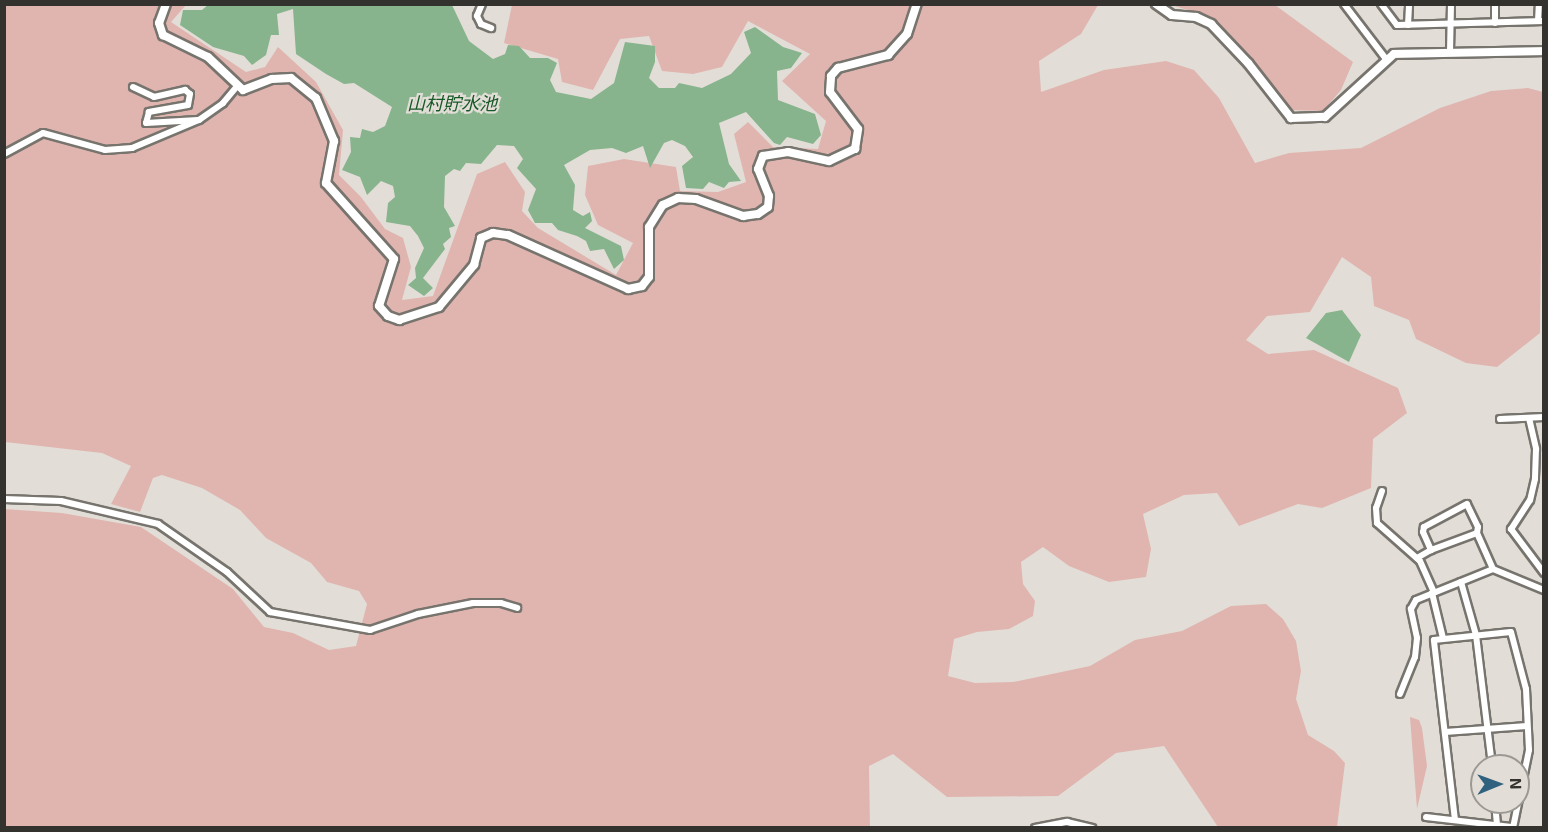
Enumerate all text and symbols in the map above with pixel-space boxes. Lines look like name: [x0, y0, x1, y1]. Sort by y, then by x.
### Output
water label: 山村貯水池: [407, 92, 497, 114]
north arrow: [1470, 754, 1530, 814]
text: N: [1507, 778, 1526, 790]

